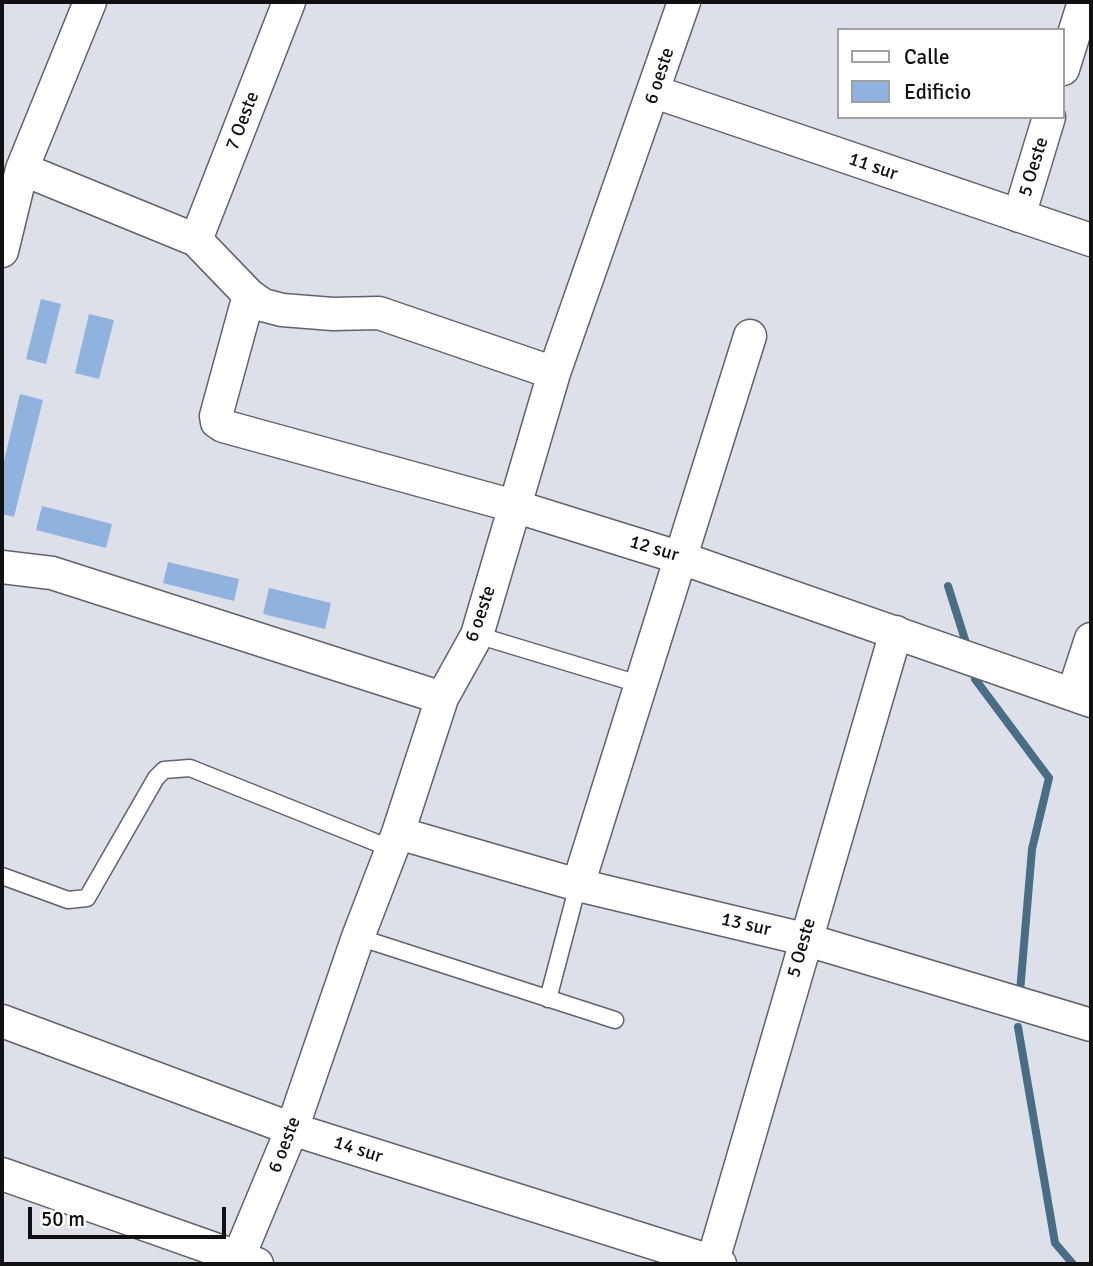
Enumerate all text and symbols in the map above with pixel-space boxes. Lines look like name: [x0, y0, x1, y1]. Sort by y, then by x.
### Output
legend: [838, 28, 1065, 119]
text: Calle: [904, 44, 950, 70]
street label: 6 oeste: [640, 45, 680, 107]
text: Edificio: [904, 79, 971, 105]
street label: 7 Oeste: [221, 89, 265, 153]
street label: 5 Oeste: [1014, 135, 1054, 199]
street label: 11 sur: [845, 148, 901, 186]
street label: 12 sur: [627, 531, 681, 567]
street label: 6 oeste: [461, 583, 501, 645]
street label: 13 sur: [719, 908, 773, 942]
street label: 5 Oeste: [783, 916, 821, 980]
street label: 6 oeste: [264, 1114, 306, 1176]
street label: 14 sur: [331, 1131, 385, 1169]
scale bar: [32, 1192, 229, 1236]
text: 50 m: [41, 1206, 85, 1232]

